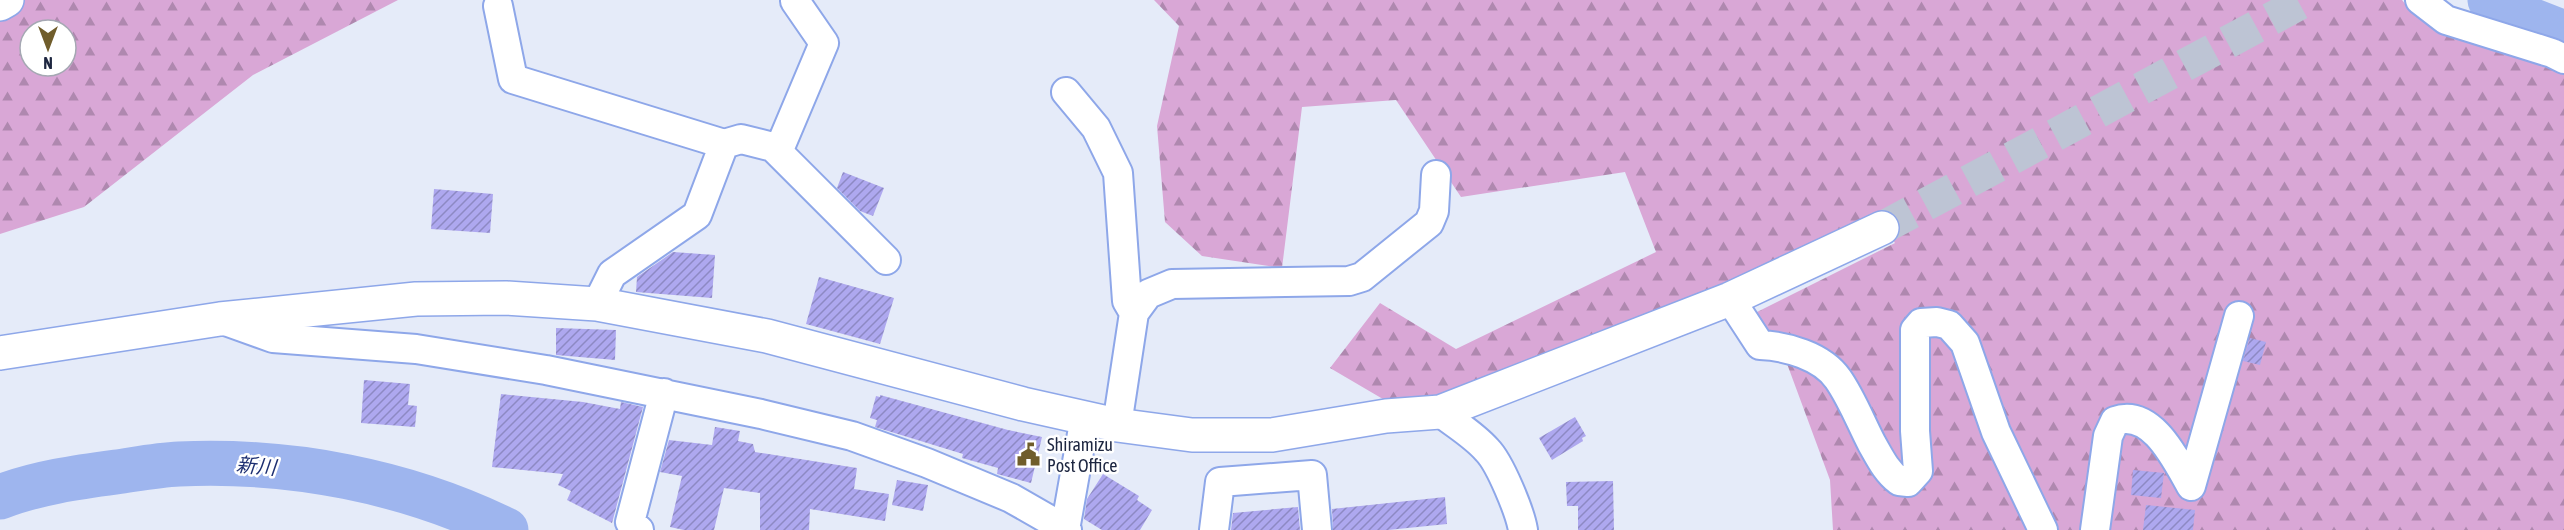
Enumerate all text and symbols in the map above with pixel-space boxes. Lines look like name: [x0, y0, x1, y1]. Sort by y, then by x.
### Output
north arrow: [18, 18, 78, 78]
text: N: [43, 54, 53, 72]
place label: Shiramizu Post Office: [1047, 434, 1117, 476]
public building icon: Shiramizu Post Office: [1016, 442, 1042, 468]
water label: 新川: [235, 452, 279, 479]

